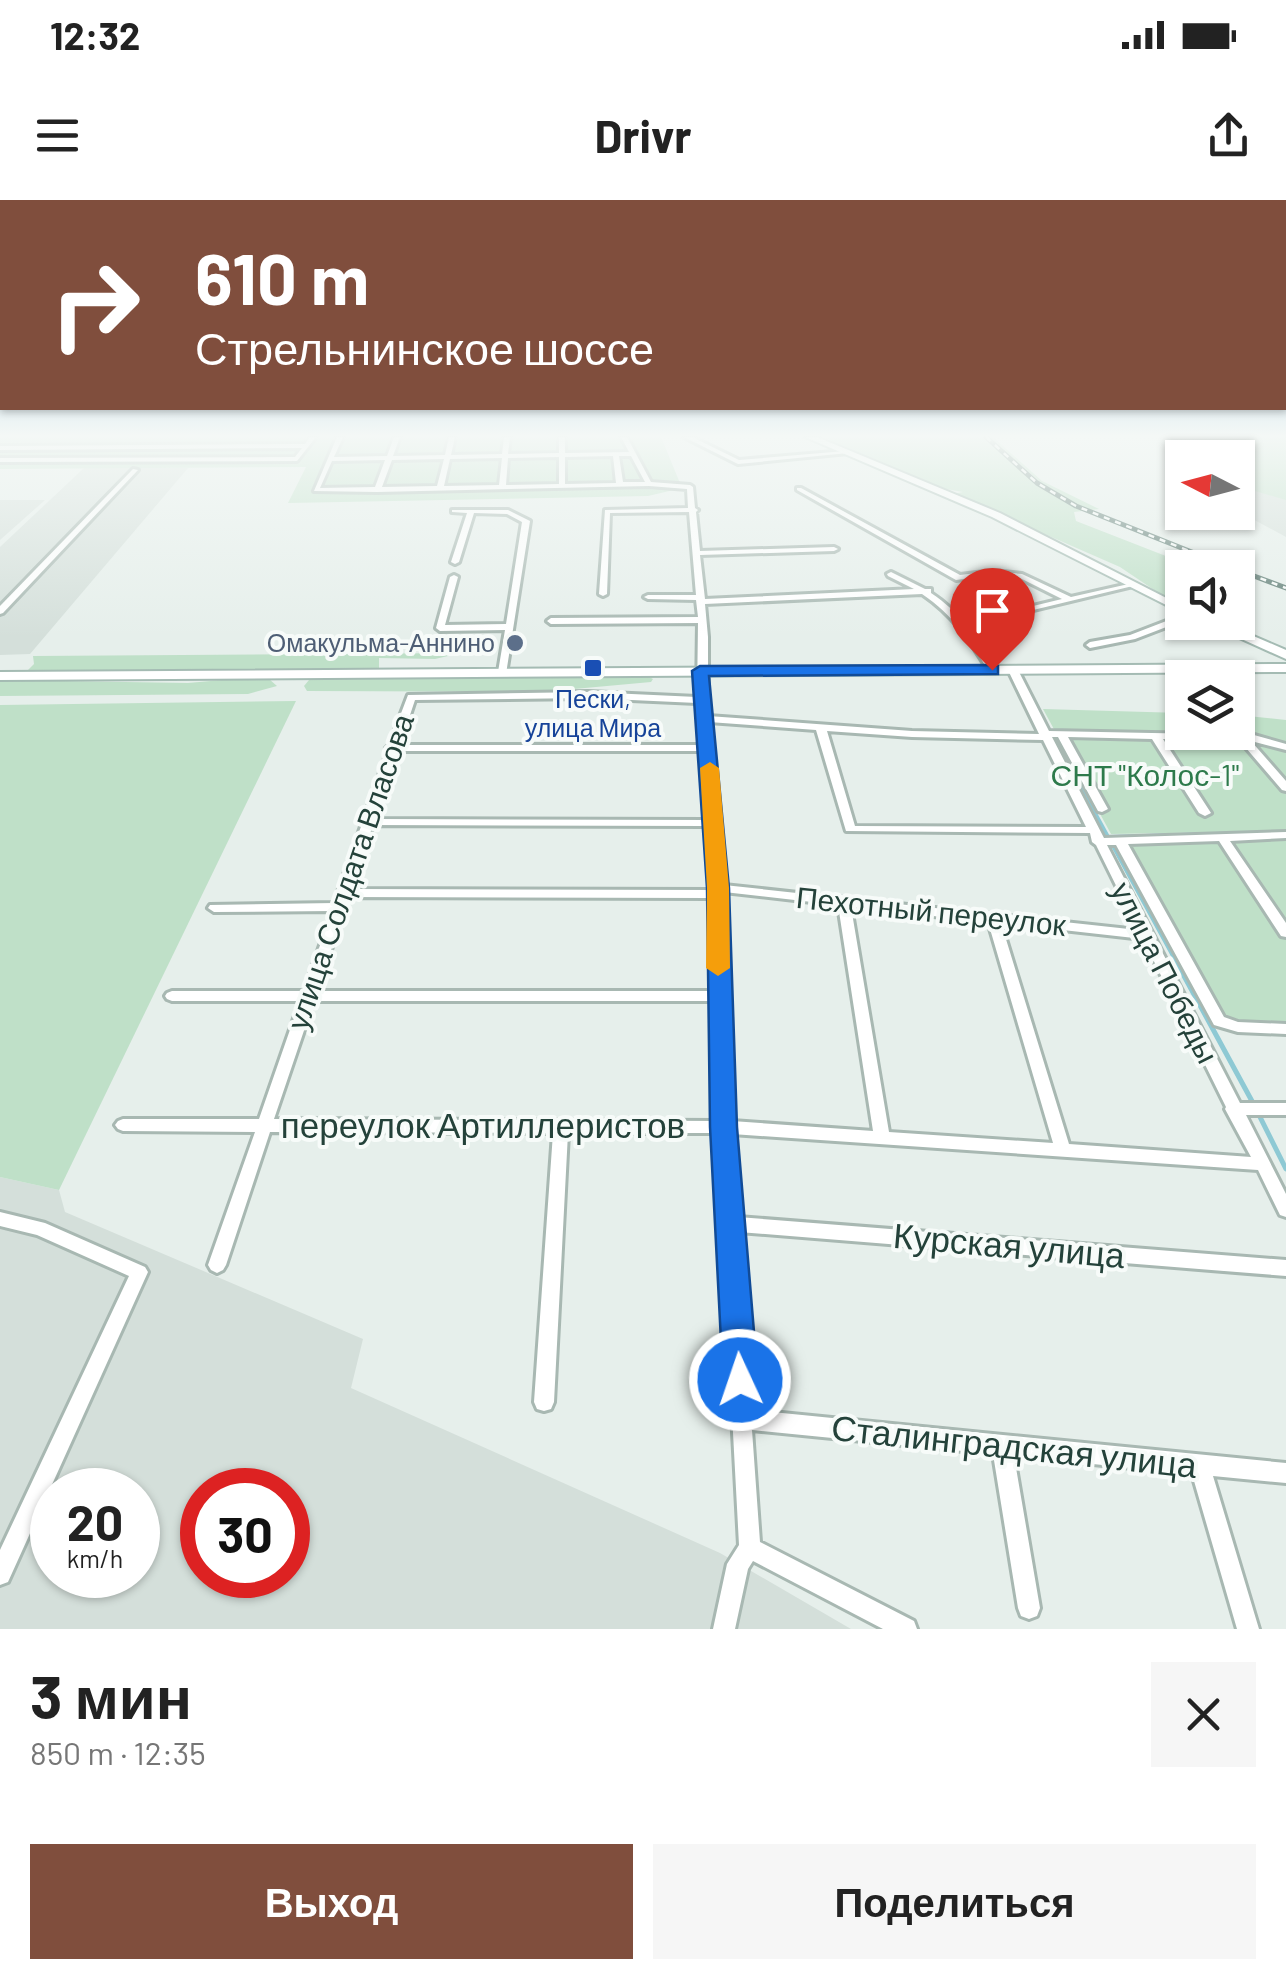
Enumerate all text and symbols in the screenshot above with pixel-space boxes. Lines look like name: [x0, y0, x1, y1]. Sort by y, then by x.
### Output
text: 12:32: [50, 12, 140, 58]
icon: menu: [30, 108, 85, 163]
text: Drivr: [594, 108, 692, 162]
icon: share: [1201, 108, 1256, 163]
text: 610 m: [195, 235, 369, 319]
icon: right: [30, 240, 160, 370]
text: Стрельнинское шоссе: [195, 320, 654, 374]
north arrow: [1165, 440, 1255, 530]
map controls: [1165, 440, 1255, 750]
button: sound: [1165, 550, 1255, 640]
pin: [950, 568, 1035, 671]
icon: arrive: [965, 583, 1020, 638]
place label: Омакульма-Аннино: [267, 627, 495, 657]
marker: Омакульма-Аннино: [504, 632, 526, 654]
marker: Пески, улица Мира: [582, 657, 604, 679]
button: layers: [1165, 660, 1255, 750]
place label: Пески, улица Мира: [525, 683, 661, 742]
street label: улица Солдата Власова: [278, 708, 420, 1034]
park label: СНТ "Колос-1": [1051, 756, 1239, 792]
street label: улица Победы: [1105, 875, 1227, 1069]
street label: Пехотный переулок: [795, 878, 1069, 942]
street label: переулок Артиллеристов: [281, 1103, 685, 1145]
street label: Курская улица: [892, 1213, 1127, 1275]
position arrow: [688, 1328, 792, 1432]
street label: Сталинградская улица: [830, 1405, 1199, 1485]
speed limit sign: 30: [180, 1468, 310, 1598]
text: 20: [67, 1491, 123, 1551]
text: km/h: [67, 1543, 123, 1573]
text: 3 мин: [30, 1659, 192, 1731]
button: close: [1151, 1662, 1256, 1767]
text: 850 m · 12:35: [30, 1733, 206, 1771]
button: Выход: [30, 1844, 633, 1959]
button: Поделиться: [653, 1844, 1256, 1959]

